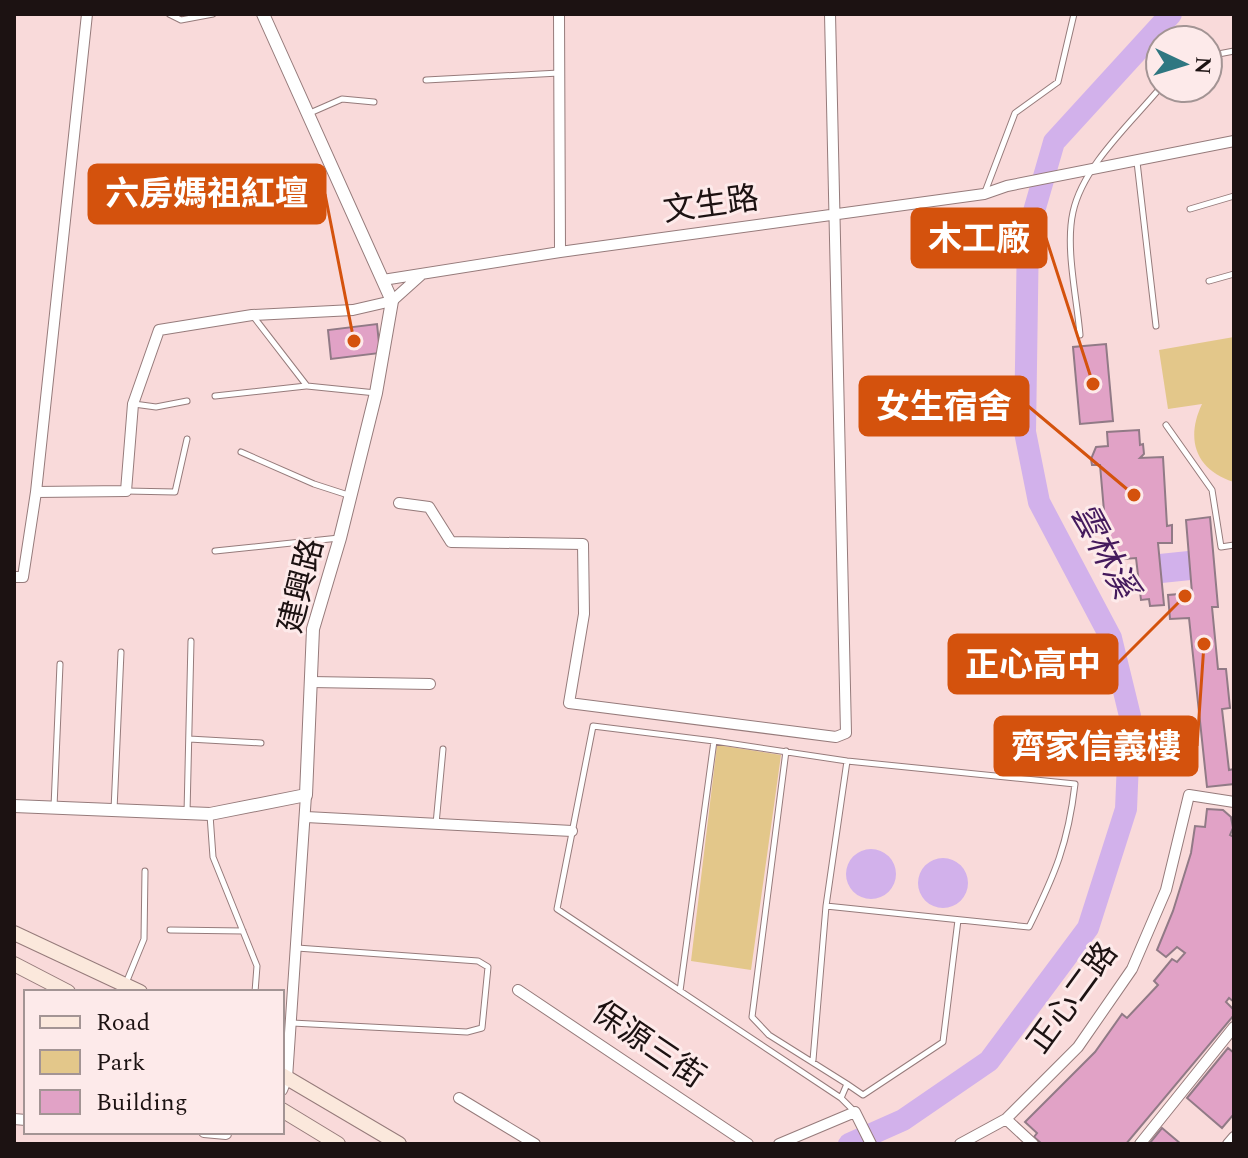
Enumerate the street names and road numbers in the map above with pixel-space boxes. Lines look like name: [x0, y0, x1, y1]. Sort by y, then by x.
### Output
street label: 文生路: [660, 174, 762, 236]
street label: 建興路: [267, 533, 337, 639]
street label: 正心二路: [1016, 932, 1130, 1064]
street label: 保源三街: [581, 989, 715, 1101]

